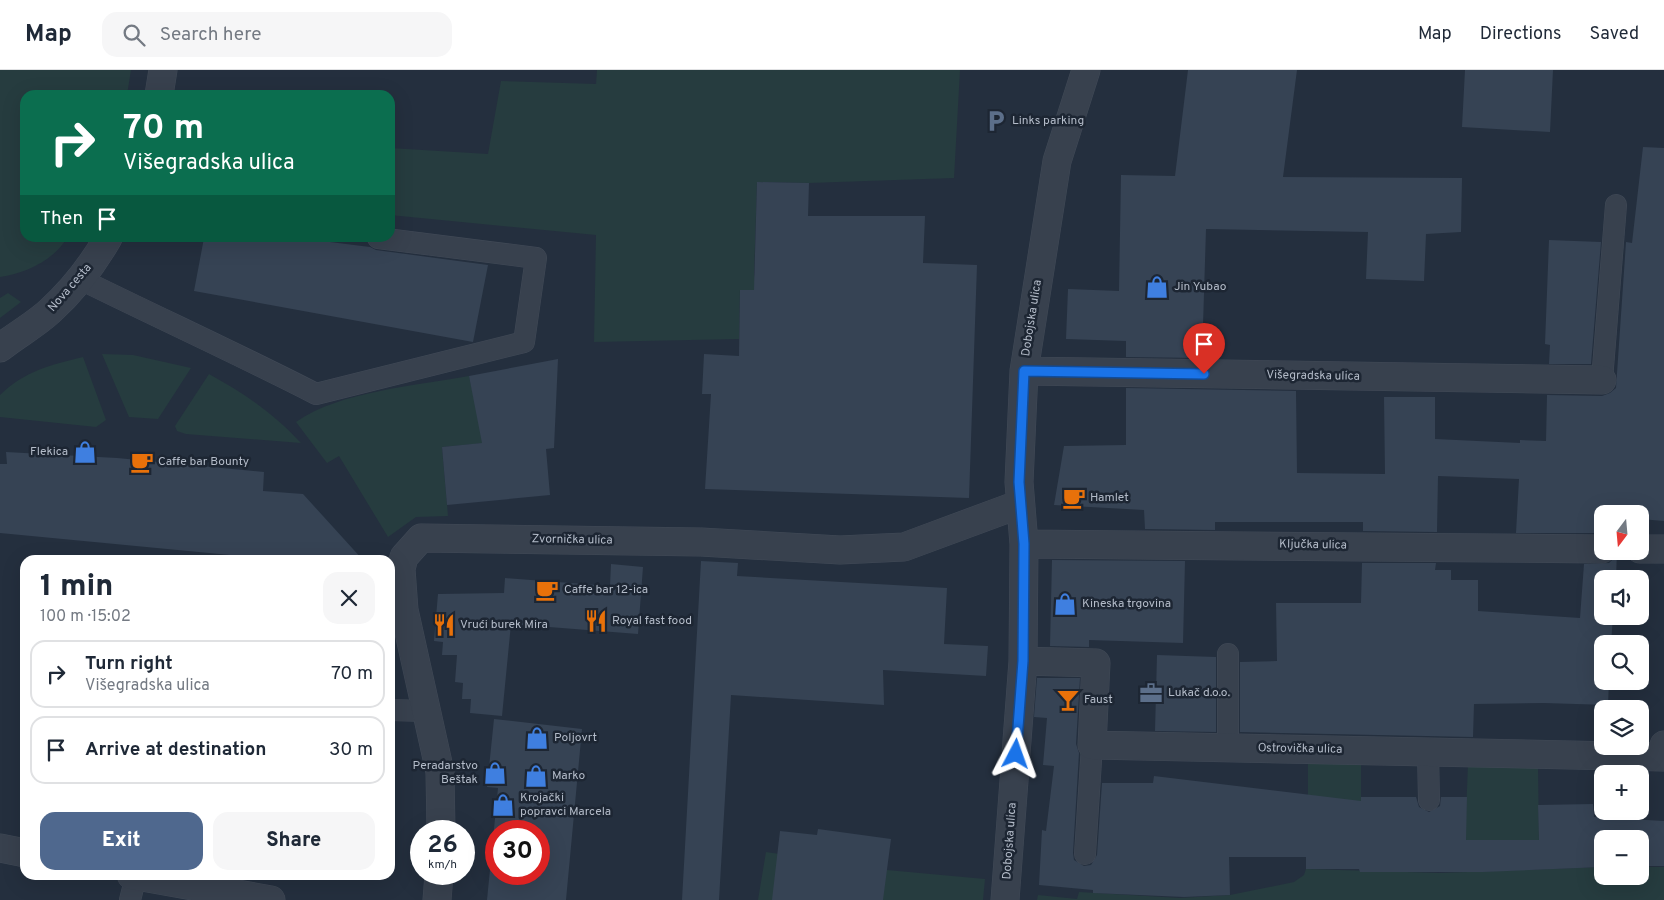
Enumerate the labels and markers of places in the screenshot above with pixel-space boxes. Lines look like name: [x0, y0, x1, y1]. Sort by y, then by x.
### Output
parking icon: Links parking: [983, 108, 1009, 134]
place label: Links parking: [1012, 113, 1084, 129]
shop icon: Jin Yubao: [1144, 274, 1170, 300]
place label: Jin Yubao: [1174, 279, 1227, 295]
pin: [1183, 323, 1225, 374]
shop icon: Flekica: [72, 439, 98, 465]
place label: Flekica: [30, 444, 68, 460]
cafe icon: Caffe bar Bounty: [129, 449, 155, 475]
place label: Caffe bar Bounty: [158, 454, 249, 470]
cafe icon: Hamlet: [1061, 485, 1087, 511]
place label: Hamlet: [1090, 490, 1129, 506]
cafe icon: Caffe bar 12-ica: [534, 577, 560, 603]
place label: Caffe bar 12-ica: [564, 582, 648, 598]
shop icon: Kineska trgovina: [1052, 591, 1078, 617]
place label: Kineska trgovina: [1082, 596, 1171, 612]
restaurant icon: Royal fast food: [583, 608, 609, 634]
restaurant icon: Vrući burek Mira: [431, 612, 457, 638]
place label: Royal fast food: [612, 613, 692, 629]
place label: Vrući burek Mira: [460, 617, 548, 633]
office icon: Lukač d.o.o.: [1138, 680, 1164, 706]
place label: Lukač d.o.o.: [1168, 685, 1230, 701]
bar icon: Faust: [1055, 687, 1081, 713]
place label: Faust: [1084, 692, 1113, 708]
shop icon: Poljovrt: [524, 725, 550, 751]
place label: Poljovrt: [554, 730, 597, 746]
place label: Peradarstvo Beštak: [413, 758, 478, 788]
shop icon: Peradarstvo Beštak: [482, 760, 508, 786]
shop icon: Marko: [523, 763, 549, 789]
place label: Marko: [552, 768, 585, 784]
place label: Krojački popravci Marcela: [520, 790, 611, 820]
shop icon: Krojački popravci Marcela: [490, 792, 516, 818]

